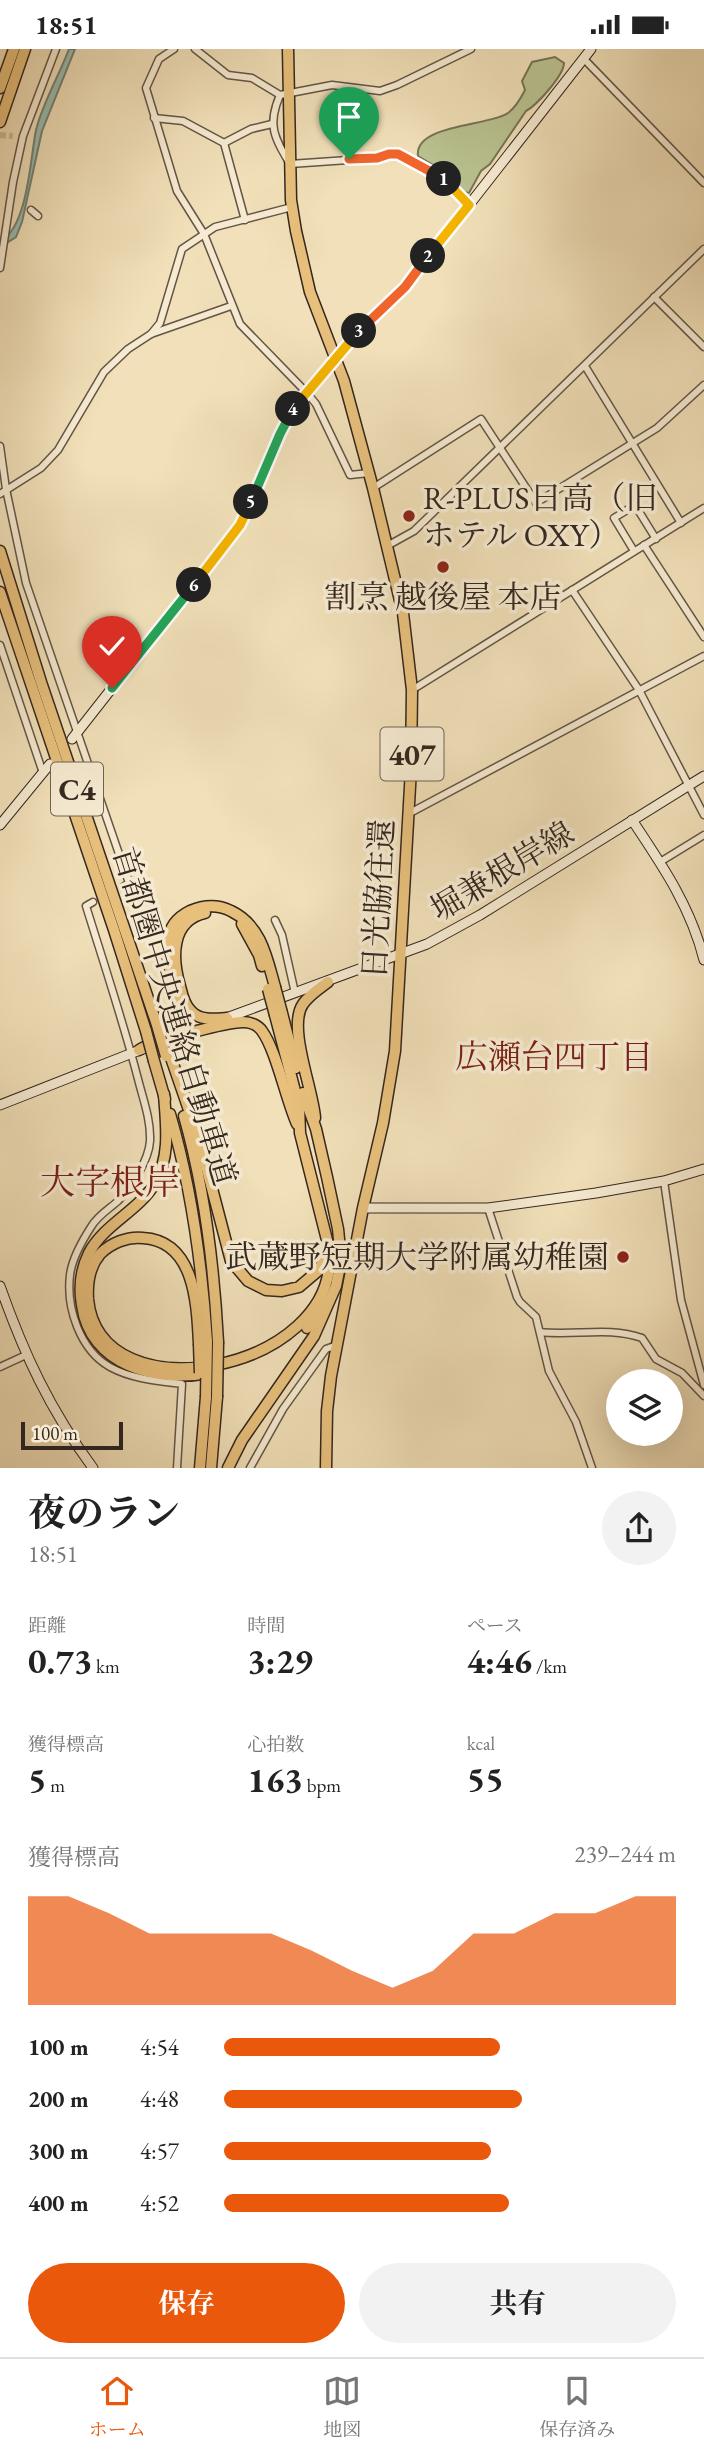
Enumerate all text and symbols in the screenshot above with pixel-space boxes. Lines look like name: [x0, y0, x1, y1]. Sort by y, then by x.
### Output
text: 18:51: [35, 8, 97, 42]
pin: [319, 87, 379, 159]
icon: arrive: [330, 98, 368, 136]
pin: 1: [426, 162, 462, 197]
text: 1: [438, 166, 449, 191]
pin: 2: [410, 239, 446, 273]
text: 2: [422, 243, 433, 268]
pin: 3: [342, 313, 376, 349]
text: 3: [353, 318, 364, 343]
pin: 4: [276, 391, 310, 427]
text: 4: [287, 396, 298, 421]
place label: R-PLUS日高（旧 ホテル OXY）: [423, 477, 657, 556]
pin: 5: [233, 484, 268, 519]
text: 5: [245, 489, 256, 514]
marker: R-PLUS日高（旧 ホテル OXY）: [401, 508, 417, 524]
marker: 割烹 越後屋 本店: [435, 559, 451, 575]
pin: 6: [176, 567, 212, 603]
text: 6: [188, 572, 199, 597]
place label: 割烹 越後屋 本店: [325, 576, 561, 618]
pin: [82, 616, 142, 688]
icon: check: [93, 627, 131, 665]
road number: 407: [380, 727, 444, 781]
road number: C4: [51, 762, 103, 815]
street label: 堀兼根岸線: [423, 812, 581, 930]
street label: 日光脇往還: [353, 818, 403, 980]
street label: 首都圏中央連絡自動車道: [103, 842, 247, 1190]
district label: 広瀬台四丁目: [455, 1035, 653, 1078]
district label: 大字根岸: [40, 1159, 180, 1204]
place label: 武蔵野短期大学附属幼稚園: [225, 1236, 609, 1278]
marker: 武蔵野短期大学附属幼稚園: [615, 1249, 631, 1265]
map controls: [606, 1369, 683, 1446]
button: layers: [606, 1369, 683, 1446]
scale bar: [21, 1419, 122, 1451]
text: 100 m: [32, 1421, 78, 1446]
text: 夜のラン: [28, 1488, 180, 1537]
button: share: [602, 1491, 676, 1565]
text: 18:51: [28, 1539, 78, 1569]
text: 距離: [28, 1613, 66, 1638]
text: 時間: [247, 1613, 285, 1638]
text: ペース: [467, 1613, 523, 1638]
text: 0.73: [28, 1638, 92, 1683]
text: 3:29: [247, 1638, 313, 1683]
text: 4:46: [467, 1638, 532, 1683]
text: km: [92, 1654, 120, 1679]
text: /km: [532, 1654, 567, 1679]
text: kcal: [467, 1731, 495, 1756]
text: 獲得標高: [28, 1732, 104, 1757]
text: 心拍数: [247, 1732, 304, 1757]
text: 55: [467, 1756, 504, 1801]
text: 5: [28, 1757, 47, 1802]
text: 163: [247, 1757, 303, 1802]
text: m: [47, 1773, 65, 1798]
text: bpm: [303, 1773, 341, 1798]
text: 239–244 m: [575, 1839, 676, 1869]
text: 獲得標高: [28, 1842, 120, 1872]
text: 100 m: [28, 2032, 89, 2062]
text: 4:54: [140, 2032, 179, 2062]
text: 200 m: [28, 2084, 89, 2114]
text: 4:48: [140, 2084, 179, 2114]
text: 300 m: [28, 2136, 89, 2166]
text: 4:57: [140, 2136, 179, 2166]
text: 400 m: [28, 2188, 89, 2218]
text: 4:52: [140, 2188, 179, 2218]
button: 保存: [28, 2263, 345, 2343]
button: 共有: [359, 2263, 676, 2343]
tab: ホーム: [89, 2372, 146, 2442]
tab: 地図: [323, 2372, 361, 2442]
tab: 保存済み: [539, 2372, 615, 2442]

